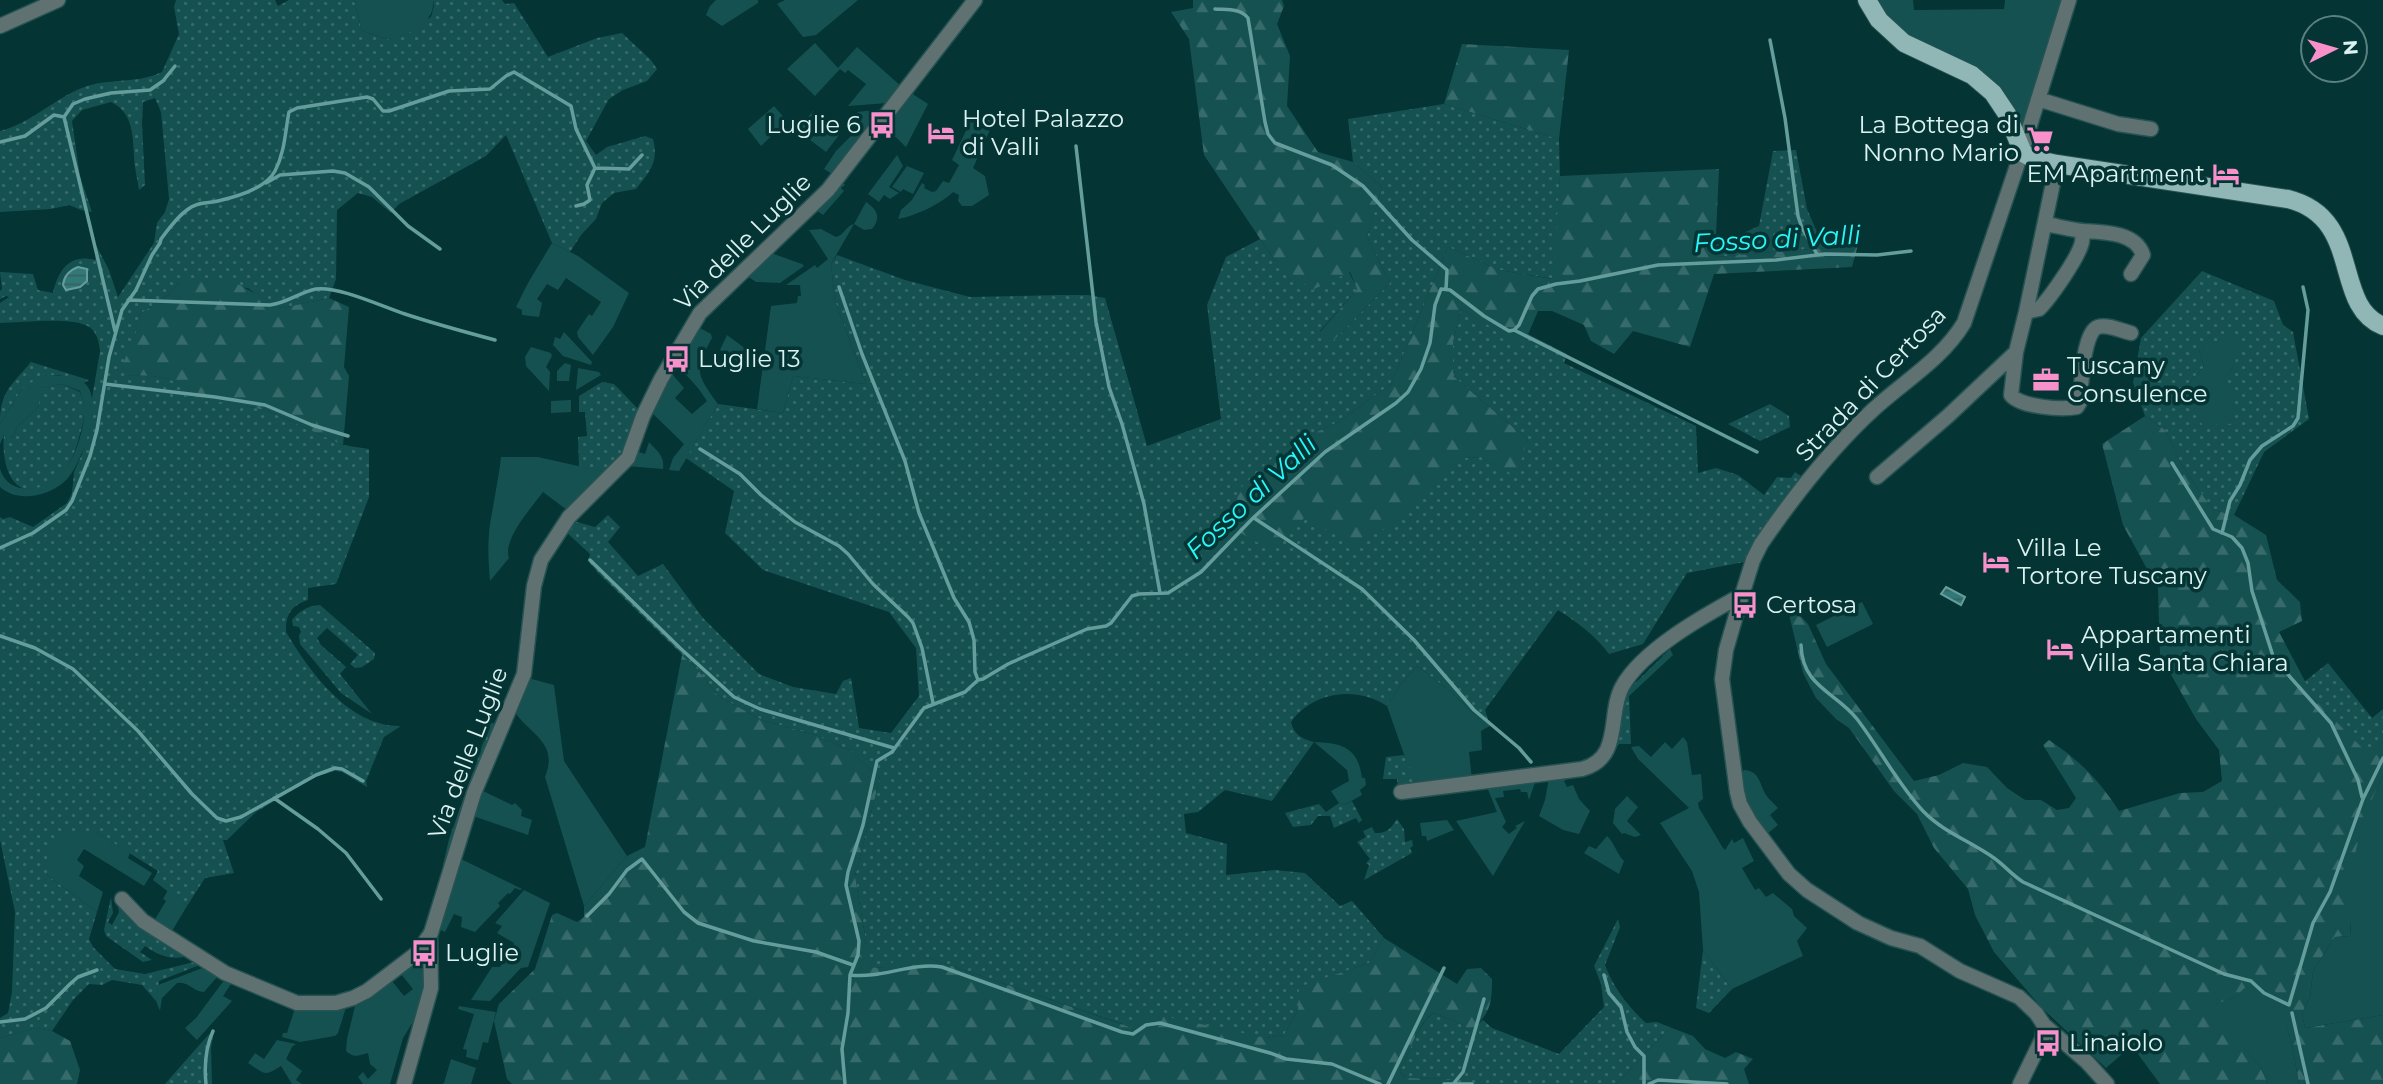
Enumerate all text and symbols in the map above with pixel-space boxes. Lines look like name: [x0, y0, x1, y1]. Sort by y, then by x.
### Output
north arrow: [2299, 14, 2369, 84]
text: N: [2338, 39, 2363, 56]
place label: Hotel Palazzo di Valli: [962, 104, 1124, 161]
place label: Luglie 6: [766, 110, 861, 139]
bus stop icon: Luglie 6: [867, 110, 897, 140]
place label: La Bottega di Nonno Mario: [1858, 110, 2019, 167]
hotel icon: Hotel Palazzo di Valli: [926, 118, 956, 148]
supermarket icon: La Bottega di Nonno Mario: [2025, 124, 2055, 154]
place label: EM Apartment: [2027, 159, 2205, 188]
hotel icon: EM Apartment: [2211, 159, 2241, 189]
street label: Via delle Luglie: [668, 167, 817, 316]
water label: Fosso di Valli: [1692, 219, 1862, 259]
street label: Strada di Certosa: [1789, 300, 1952, 467]
bus stop icon: Luglie 13: [662, 344, 692, 374]
place label: Luglie 13: [698, 344, 800, 373]
place label: Tuscany Consulence: [2067, 351, 2208, 408]
office icon: Tuscany Consulence: [2031, 365, 2061, 395]
water label: Fosso di Valli: [1179, 427, 1324, 566]
place label: Villa Le Tortore Tuscany: [2017, 533, 2207, 590]
hotel icon: Villa Le Tortore Tuscany: [1981, 547, 2011, 577]
bus stop icon: Certosa: [1730, 590, 1760, 620]
place label: Certosa: [1766, 590, 1857, 619]
place label: Appartamenti Villa Santa Chiara: [2081, 620, 2289, 677]
hotel icon: Appartamenti Villa Santa Chiara: [2045, 634, 2075, 664]
street label: Via delle Luglie: [421, 663, 514, 843]
bus stop icon: Luglie: [409, 938, 439, 968]
place label: Luglie: [445, 938, 519, 967]
bus stop icon: Linaiolo: [2033, 1028, 2063, 1058]
place label: Linaiolo: [2069, 1028, 2163, 1057]

